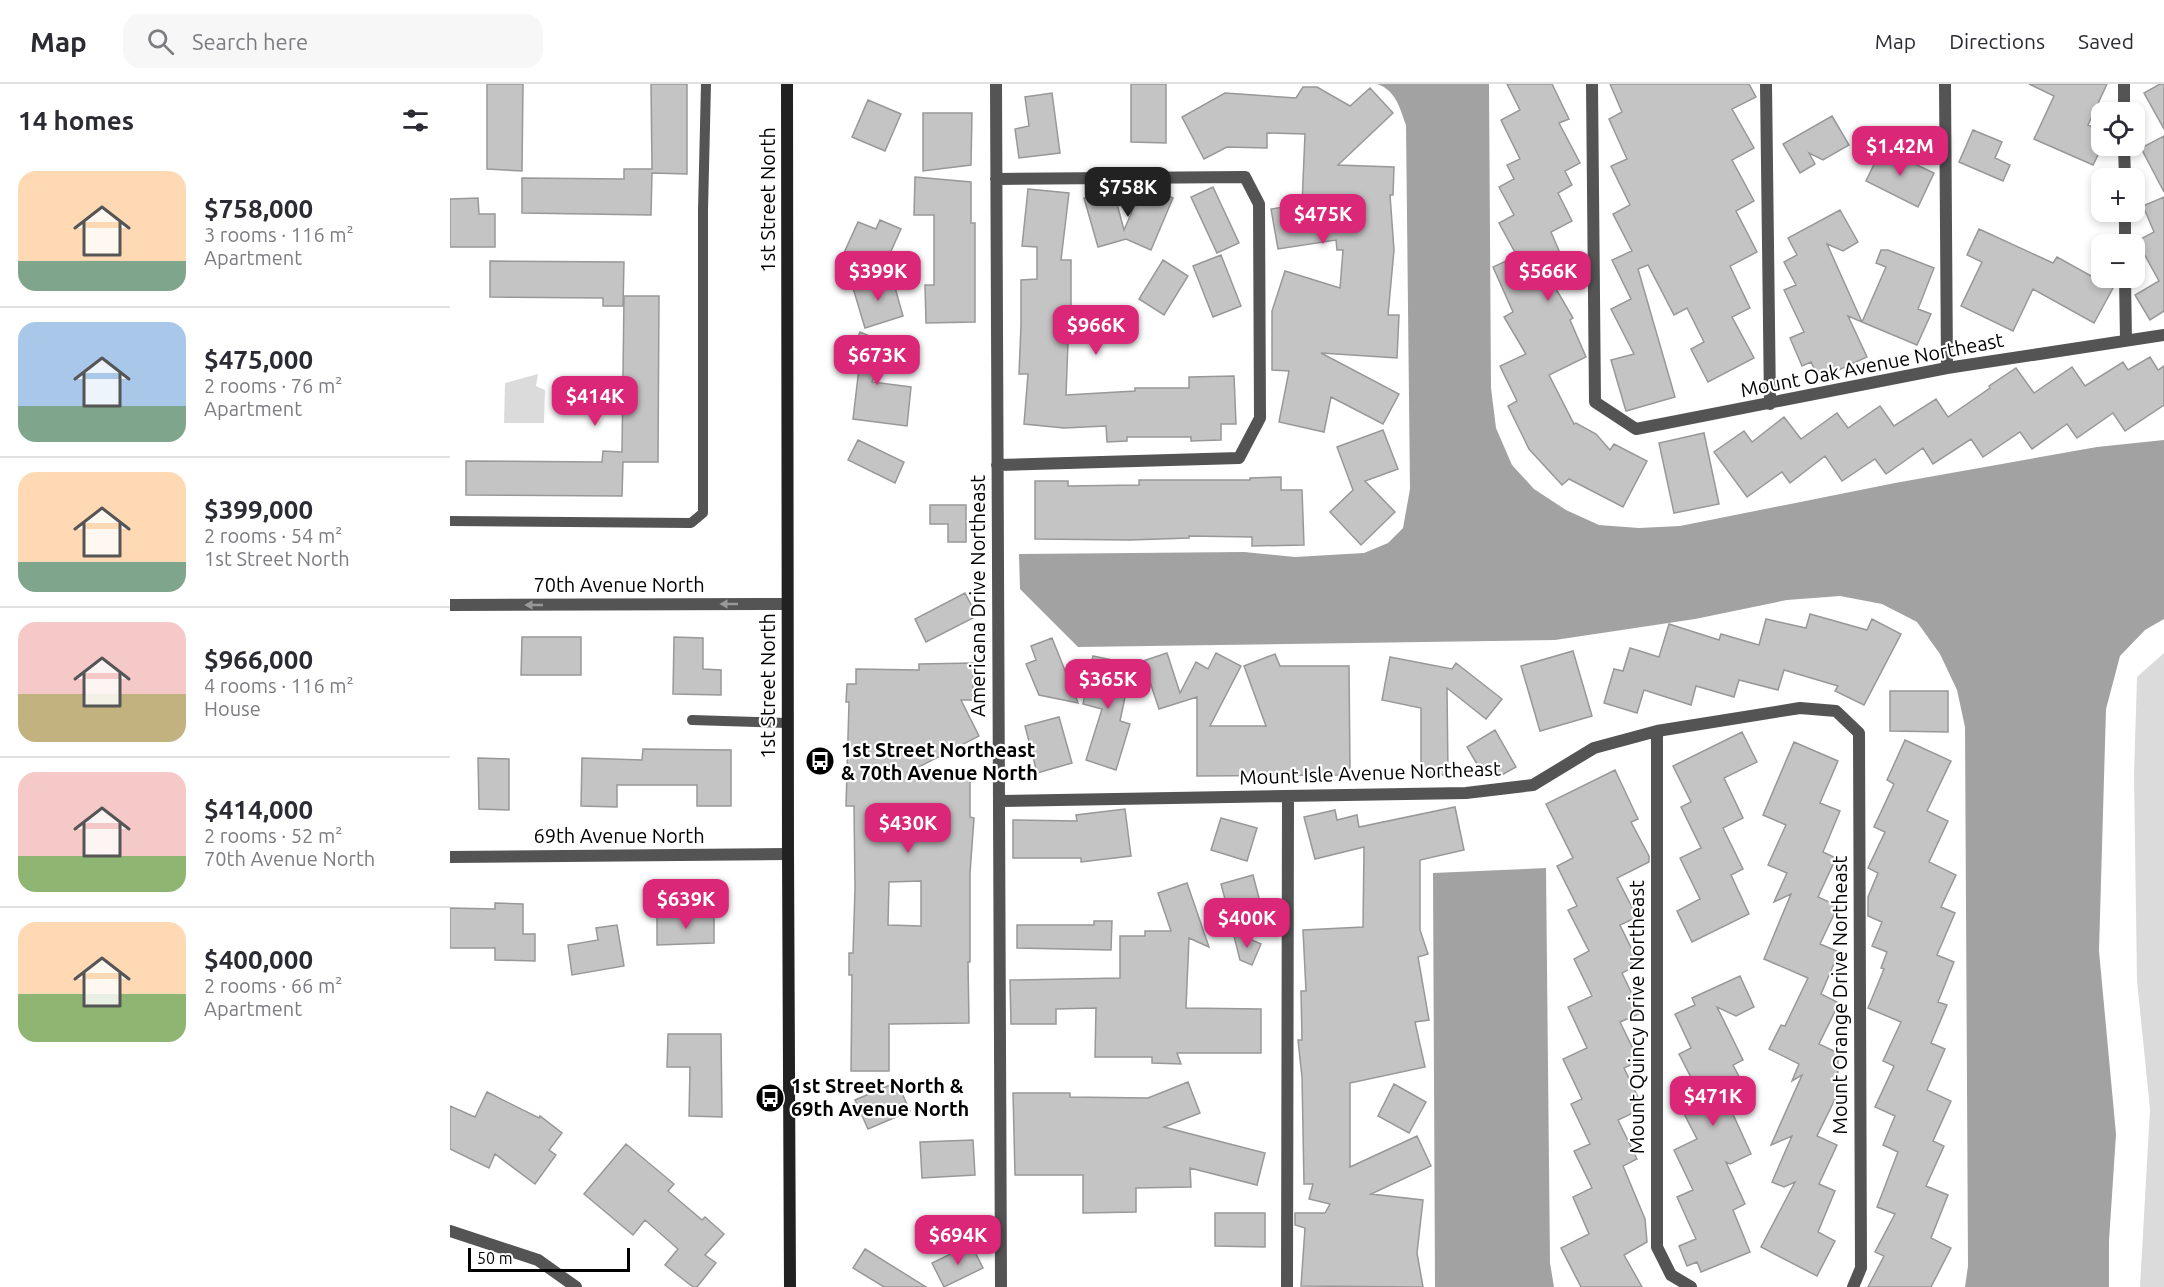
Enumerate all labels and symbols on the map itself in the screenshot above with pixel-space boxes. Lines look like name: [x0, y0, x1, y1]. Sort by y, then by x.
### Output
pin: $1.42M: [1851, 126, 1949, 177]
street label: 1st Street North: [756, 127, 779, 273]
pin: $758K: [1086, 167, 1170, 218]
pin: $475K: [1281, 194, 1365, 245]
pin: $399K: [836, 251, 920, 302]
pin: $566K: [1506, 251, 1590, 302]
pin: $966K: [1054, 305, 1138, 356]
street label: Mount Oak Avenue Northeast: [1738, 328, 2006, 401]
pin: $673K: [835, 335, 919, 386]
pin: $414K: [553, 376, 637, 427]
street label: Americana Drive Northeast: [966, 475, 989, 717]
street label: 70th Avenue North: [533, 573, 705, 596]
one-way arrow: [719, 599, 738, 609]
one-way arrow: [524, 600, 543, 610]
street label: 1st Street North: [756, 613, 779, 759]
pin: $365K: [1066, 659, 1150, 710]
place label: 1st Street Northeast & 70th Avenue North: [841, 738, 1038, 784]
bus stop icon: 1st Street Northeast & 70th Avenue North: [804, 745, 836, 777]
street label: Mount Isle Avenue Northeast: [1239, 756, 1501, 789]
pin: $430K: [866, 803, 950, 854]
street label: 69th Avenue North: [533, 824, 705, 847]
street label: Mount Orange Drive Northeast: [1828, 855, 1851, 1134]
pin: $639K: [644, 879, 728, 930]
street label: Mount Quincy Drive Northeast: [1625, 880, 1648, 1154]
pin: $400K: [1205, 898, 1289, 949]
place label: 1st Street North & 69th Avenue North: [791, 1074, 969, 1120]
pin: $471K: [1671, 1076, 1755, 1127]
bus stop icon: 1st Street North & 69th Avenue North: [754, 1082, 786, 1114]
pin: $694K: [916, 1215, 1000, 1266]
scale bar: [468, 1245, 630, 1272]

